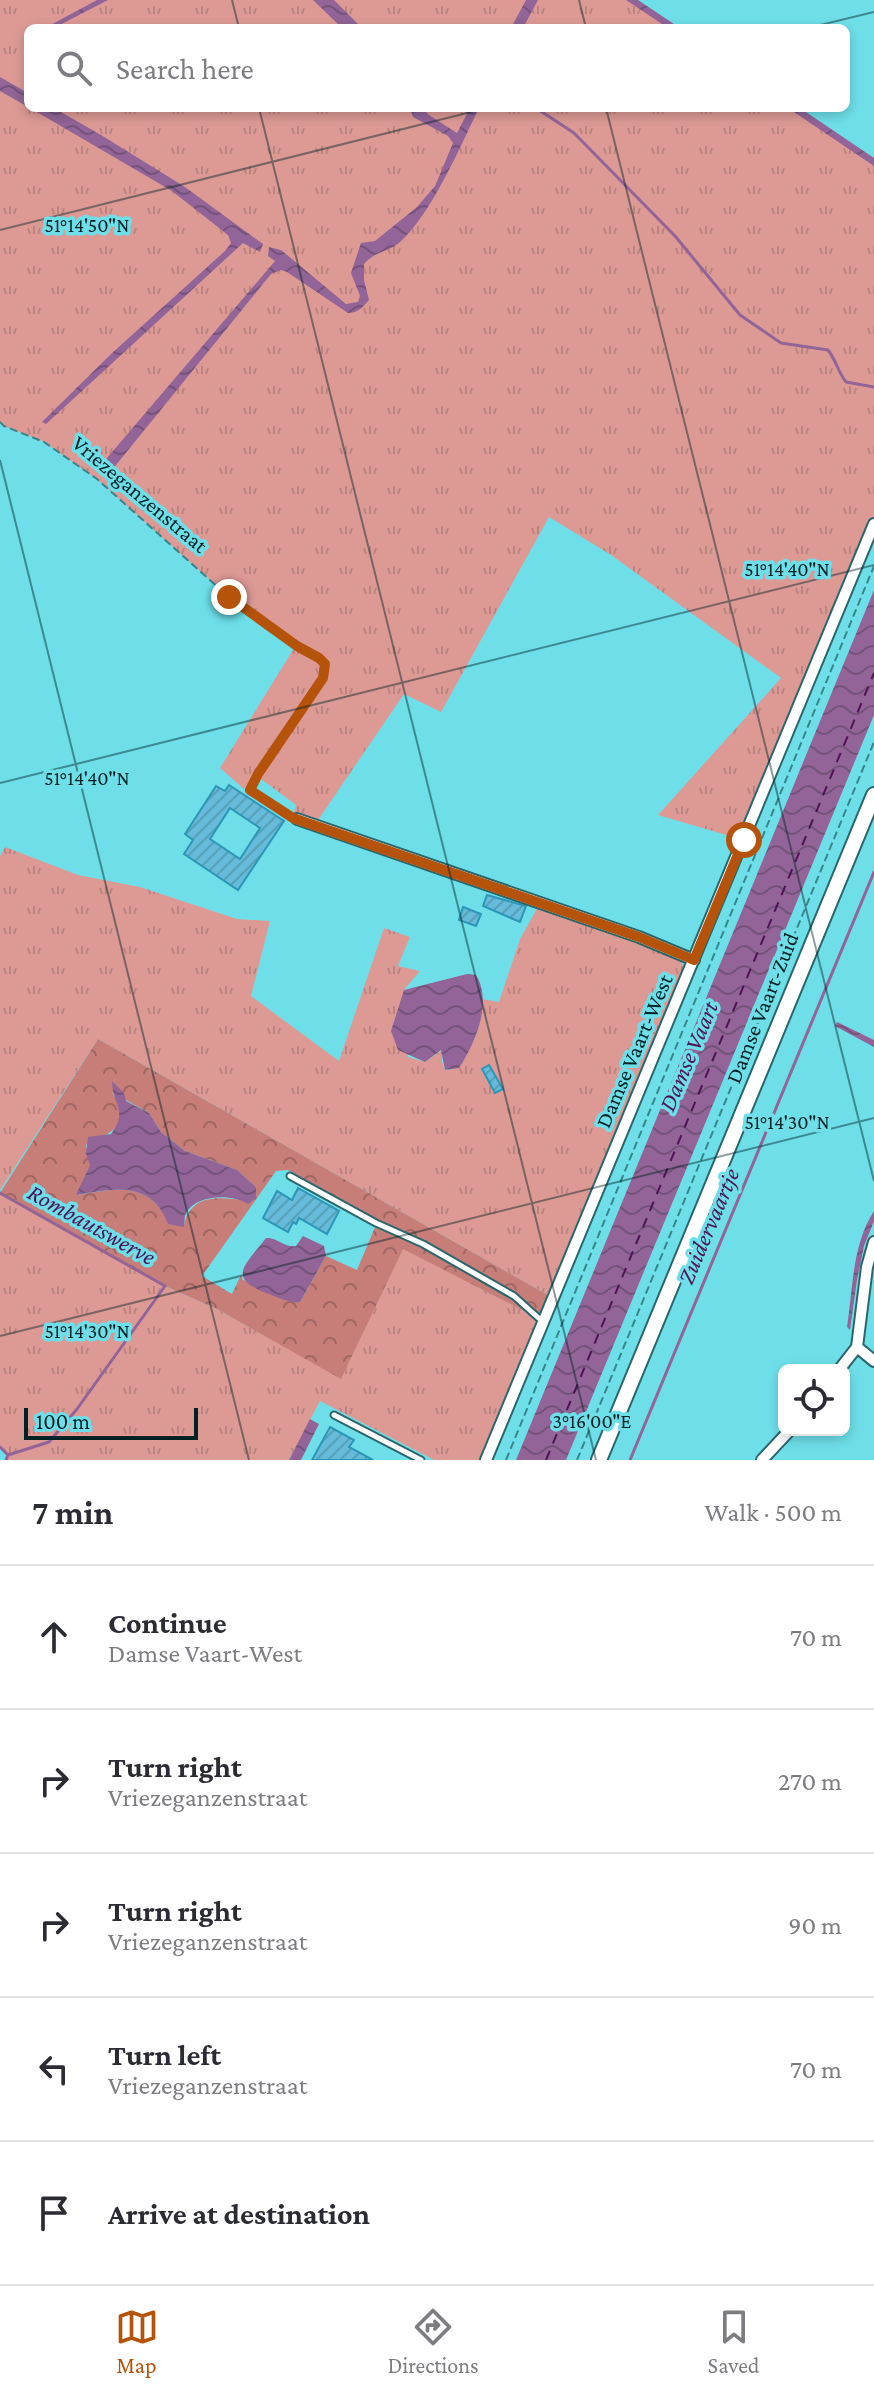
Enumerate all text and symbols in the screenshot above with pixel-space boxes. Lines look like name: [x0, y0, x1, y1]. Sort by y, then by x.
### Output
search box: [24, 24, 850, 112]
icon: search: [52, 46, 96, 90]
text: Search here: [116, 52, 254, 85]
text: 51°14'50"N: [45, 214, 129, 236]
street label: Vriezeganzenstraat: [67, 430, 213, 558]
text: 51°14'40"N: [744, 558, 830, 580]
route end: [211, 579, 247, 615]
text: 51°14'40"N: [44, 767, 130, 789]
route start: [726, 822, 762, 858]
street label: Damse Vaart-Zuid: [720, 929, 804, 1087]
street label: Damse Vaart-West: [590, 970, 678, 1132]
water label: Damse Vaart: [653, 996, 724, 1115]
text: 51°14'30"N: [744, 1111, 830, 1133]
water label: Zuidervaartje: [672, 1164, 745, 1288]
water label: Rombautswerve: [24, 1178, 160, 1270]
text: 51°14'30"N: [44, 1320, 130, 1342]
map controls: [778, 1364, 850, 1436]
button: locate: [778, 1364, 850, 1436]
scale bar: [24, 1404, 198, 1440]
text: 100 m: [36, 1409, 90, 1434]
text: 3°16'00"E: [553, 1410, 632, 1432]
text: 7 min: [32, 1494, 113, 1531]
text: Walk · 500 m: [705, 1498, 842, 1527]
text: Continue: [108, 1606, 227, 1639]
icon: ahead: [32, 1615, 76, 1659]
text: 70 m: [790, 1623, 842, 1652]
text: Damse Vaart-West: [108, 1639, 302, 1668]
text: Turn right: [108, 1750, 242, 1783]
icon: right: [32, 1759, 76, 1803]
text: 270 m: [778, 1767, 842, 1796]
text: Vriezeganzenstraat: [108, 1783, 307, 1812]
text: Turn right: [108, 1894, 242, 1927]
icon: right: [32, 1903, 76, 1947]
text: 90 m: [788, 1911, 842, 1940]
text: Vriezeganzenstraat: [108, 1927, 307, 1956]
text: Turn left: [108, 2038, 221, 2071]
icon: left: [32, 2047, 76, 2091]
text: 70 m: [790, 2055, 842, 2084]
text: Vriezeganzenstraat: [108, 2071, 307, 2100]
icon: arrive: [32, 2191, 76, 2235]
text: Arrive at destination: [108, 2197, 370, 2230]
tab: Map: [115, 2305, 159, 2378]
tab: Directions: [388, 2305, 479, 2378]
tab: Saved: [708, 2305, 759, 2378]

